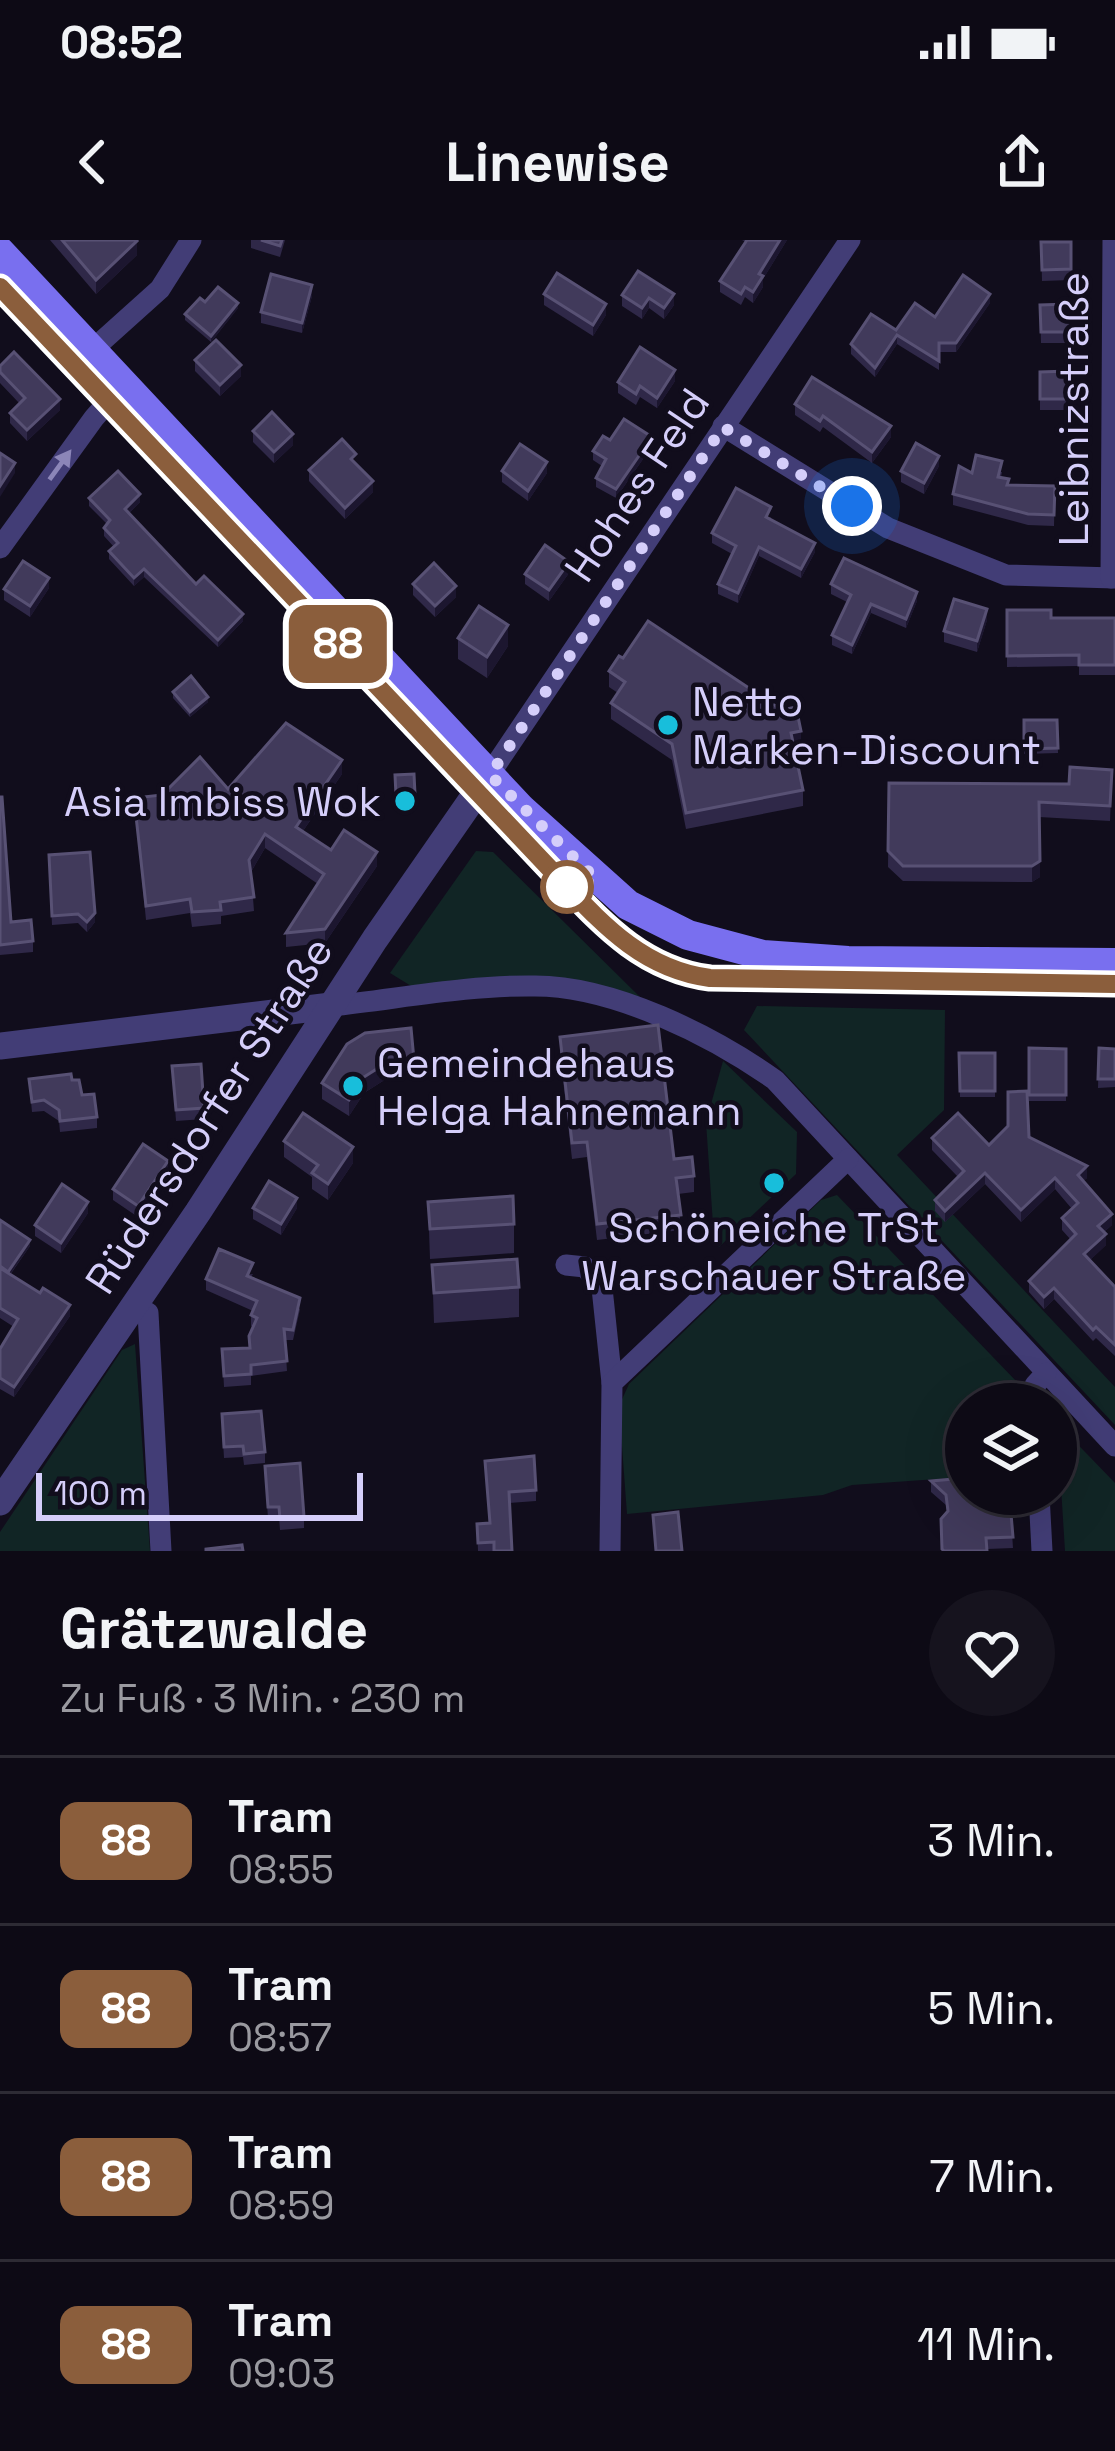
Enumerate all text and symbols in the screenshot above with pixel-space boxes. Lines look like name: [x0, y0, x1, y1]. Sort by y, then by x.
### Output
text: 08:52: [60, 14, 183, 71]
text: Linewise: [445, 128, 670, 197]
icon: back: [60, 129, 126, 195]
icon: share: [989, 129, 1055, 195]
street label: Leibnizstraße: [1047, 272, 1100, 546]
street label: Hohes Feld: [553, 378, 721, 592]
one-way arrow: [47, 449, 71, 481]
your location: [822, 476, 882, 536]
line badge: 88: [284, 605, 392, 683]
text: 88: [313, 617, 363, 670]
place label: Netto Marken-Discount: [692, 675, 1041, 776]
marker: Netto Marken-Discount: [655, 712, 681, 738]
place label: Asia Imbiss Wok: [64, 775, 381, 828]
marker: Asia Imbiss Wok: [392, 788, 418, 814]
unlabelled marker: [542, 862, 592, 912]
street label: Rüdersdorfer Straße: [74, 926, 344, 1304]
place label: Gemeindehaus Helga Hahnemann: [377, 1036, 741, 1137]
marker: Gemeindehaus Helga Hahnemann: [340, 1073, 366, 1099]
marker: Schöneiche TrSt Warschauer Straße: [761, 1170, 787, 1196]
place label: Schöneiche TrSt Warschauer Straße: [581, 1201, 967, 1302]
map controls: [945, 1383, 1077, 1515]
button: layers: [945, 1383, 1077, 1515]
scale bar: [36, 1467, 363, 1520]
text: 100 m: [54, 1473, 147, 1515]
button: heart: [929, 1590, 1055, 1716]
text: Grätzwalde: [60, 1592, 368, 1665]
text: Zu Fuß · 3 Min. · 230 m: [60, 1674, 465, 1723]
text: Tram: [228, 1788, 333, 1845]
text: 3 Min.: [927, 1812, 1055, 1869]
text: 88: [101, 1814, 151, 1867]
text: 08:55: [228, 1845, 334, 1894]
text: Tram: [228, 1956, 333, 2013]
text: 5 Min.: [928, 1980, 1055, 2037]
text: 88: [101, 1982, 151, 2035]
text: 08:57: [228, 2013, 332, 2062]
text: Tram: [228, 2124, 333, 2181]
text: 7 Min.: [929, 2148, 1055, 2205]
text: 88: [101, 2150, 151, 2203]
text: 08:59: [228, 2181, 334, 2230]
text: Tram: [228, 2292, 333, 2349]
text: 11 Min.: [917, 2316, 1055, 2373]
text: 88: [101, 2318, 151, 2371]
text: 09:03: [228, 2349, 335, 2398]

